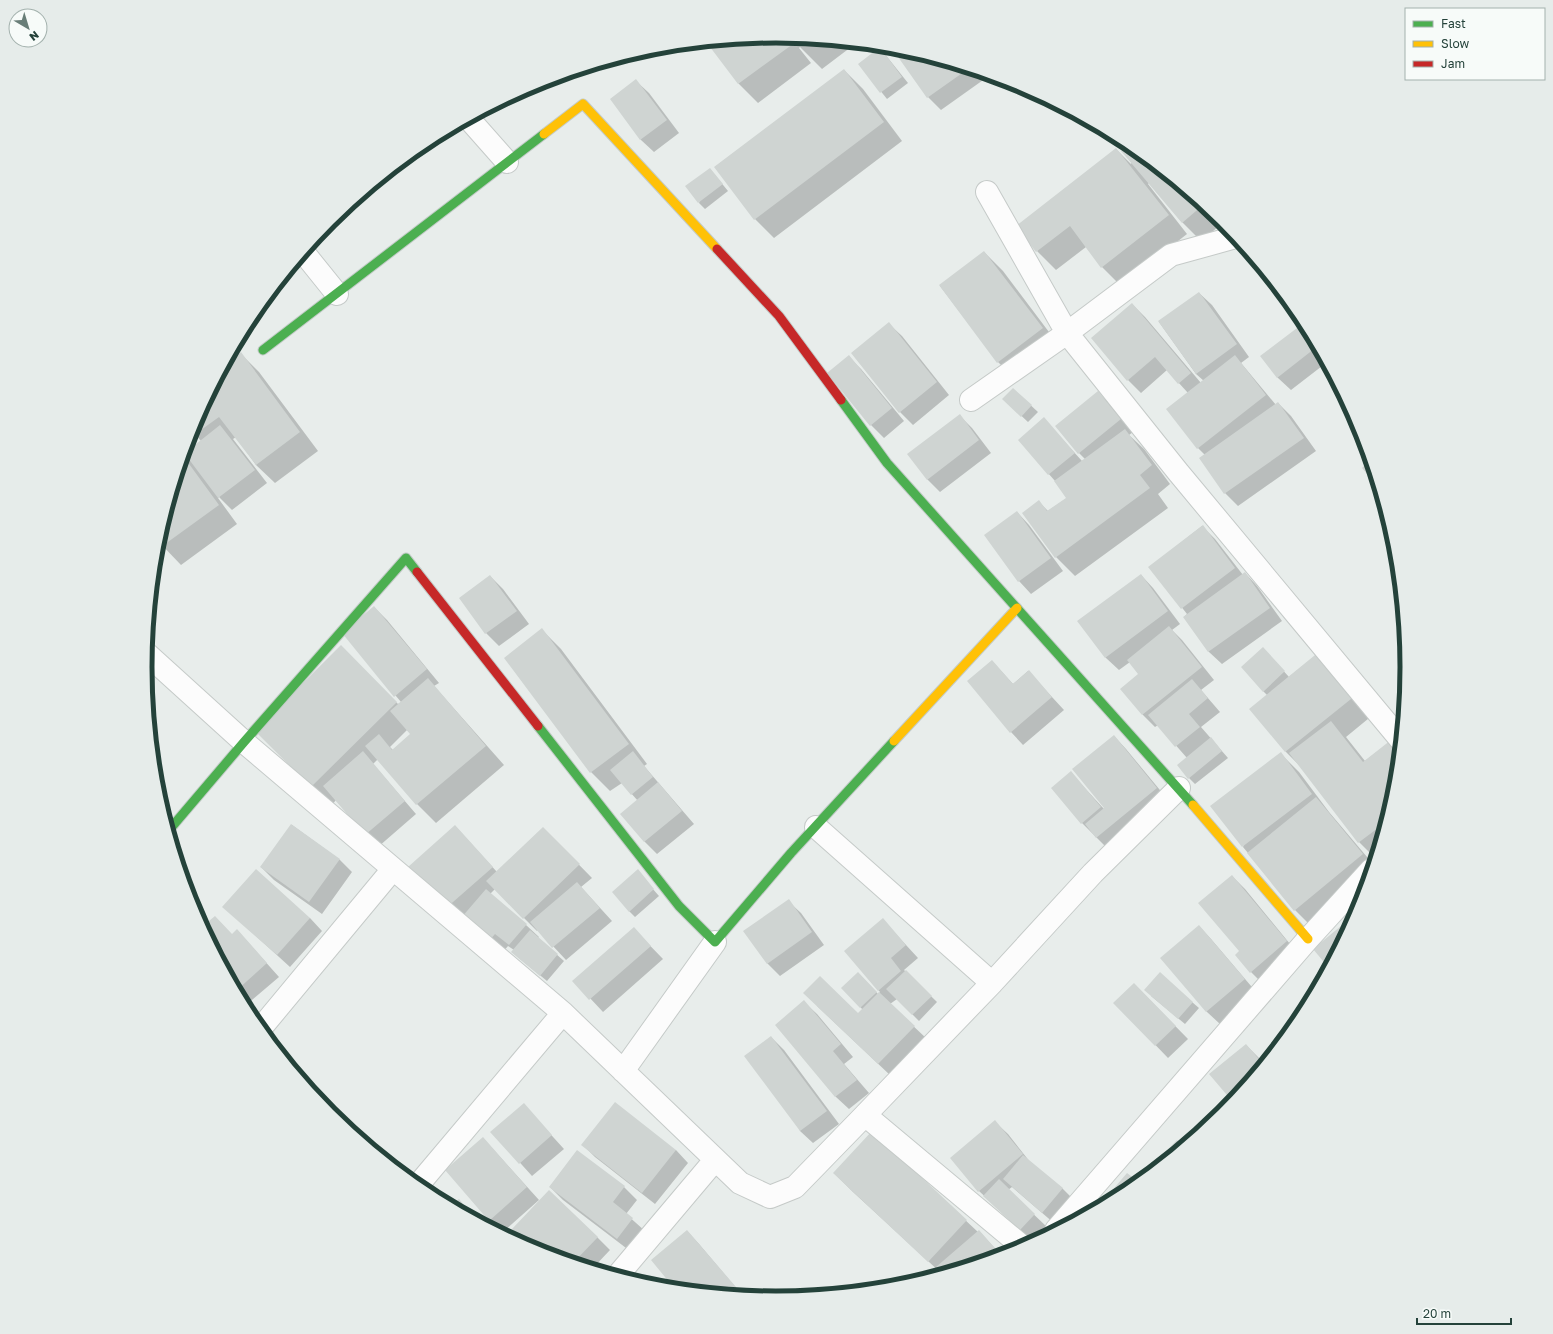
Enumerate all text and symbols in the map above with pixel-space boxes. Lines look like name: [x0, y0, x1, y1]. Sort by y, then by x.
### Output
north arrow: [8, 8, 48, 48]
legend: [1405, 8, 1545, 80]
text: Fast: [1441, 16, 1466, 31]
text: N: [27, 29, 42, 44]
text: Slow: [1441, 36, 1469, 51]
text: Jam: [1441, 56, 1465, 71]
scale bar: [1417, 1300, 1511, 1326]
text: 20 m: [1423, 1306, 1451, 1321]

